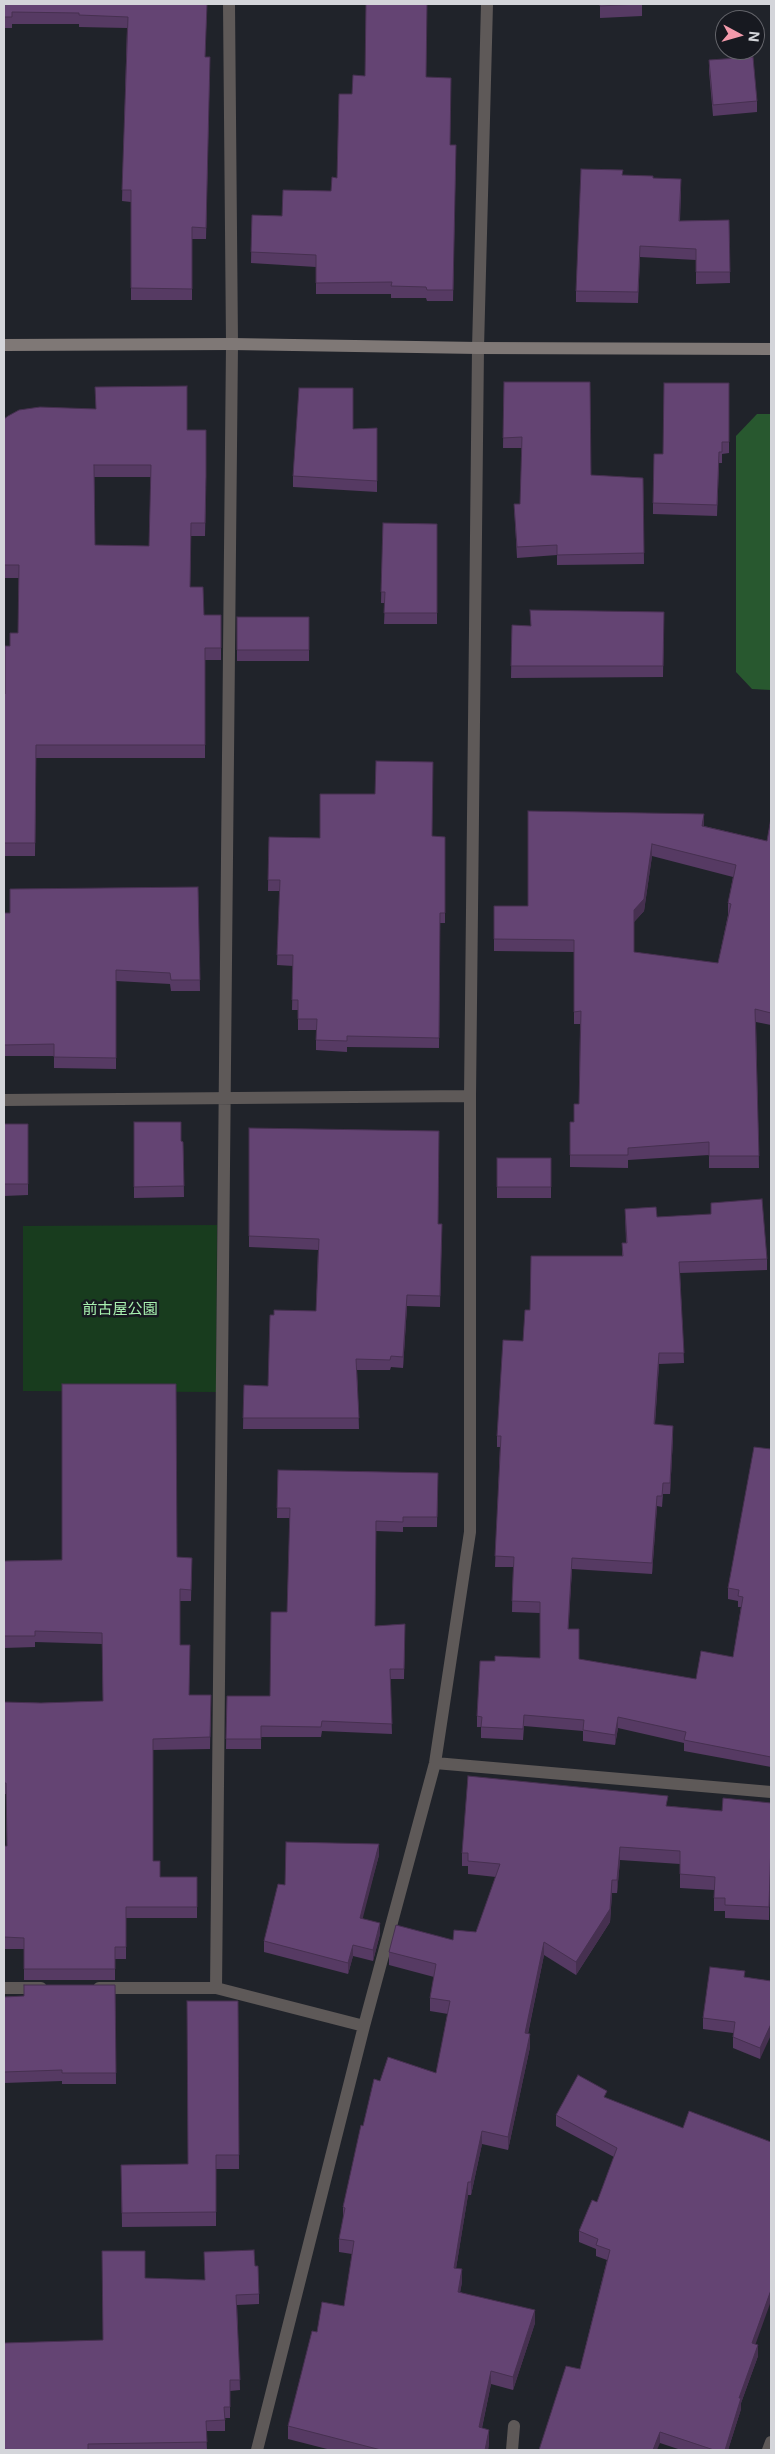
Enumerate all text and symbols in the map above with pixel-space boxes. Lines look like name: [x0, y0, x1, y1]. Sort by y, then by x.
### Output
north arrow: [715, 10, 765, 60]
text: N: [745, 30, 763, 43]
park label: 前古屋公園: [83, 1300, 157, 1318]

